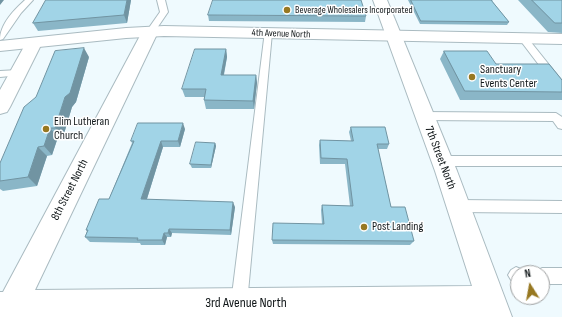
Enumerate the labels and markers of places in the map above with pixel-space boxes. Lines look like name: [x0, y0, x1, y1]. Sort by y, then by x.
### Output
place label: Beverage Wholesalers Incorporated: [295, 4, 413, 16]
marker: Beverage Wholesalers Incorporated: [282, 5, 292, 15]
place label: Sanctuary Events Center: [480, 63, 537, 91]
marker: Sanctuary Events Center: [467, 72, 477, 82]
place label: Elim Lutheran Church: [54, 115, 109, 143]
marker: Elim Lutheran Church: [41, 124, 51, 134]
place label: Post Landing: [372, 220, 423, 234]
marker: Post Landing: [359, 222, 369, 232]

